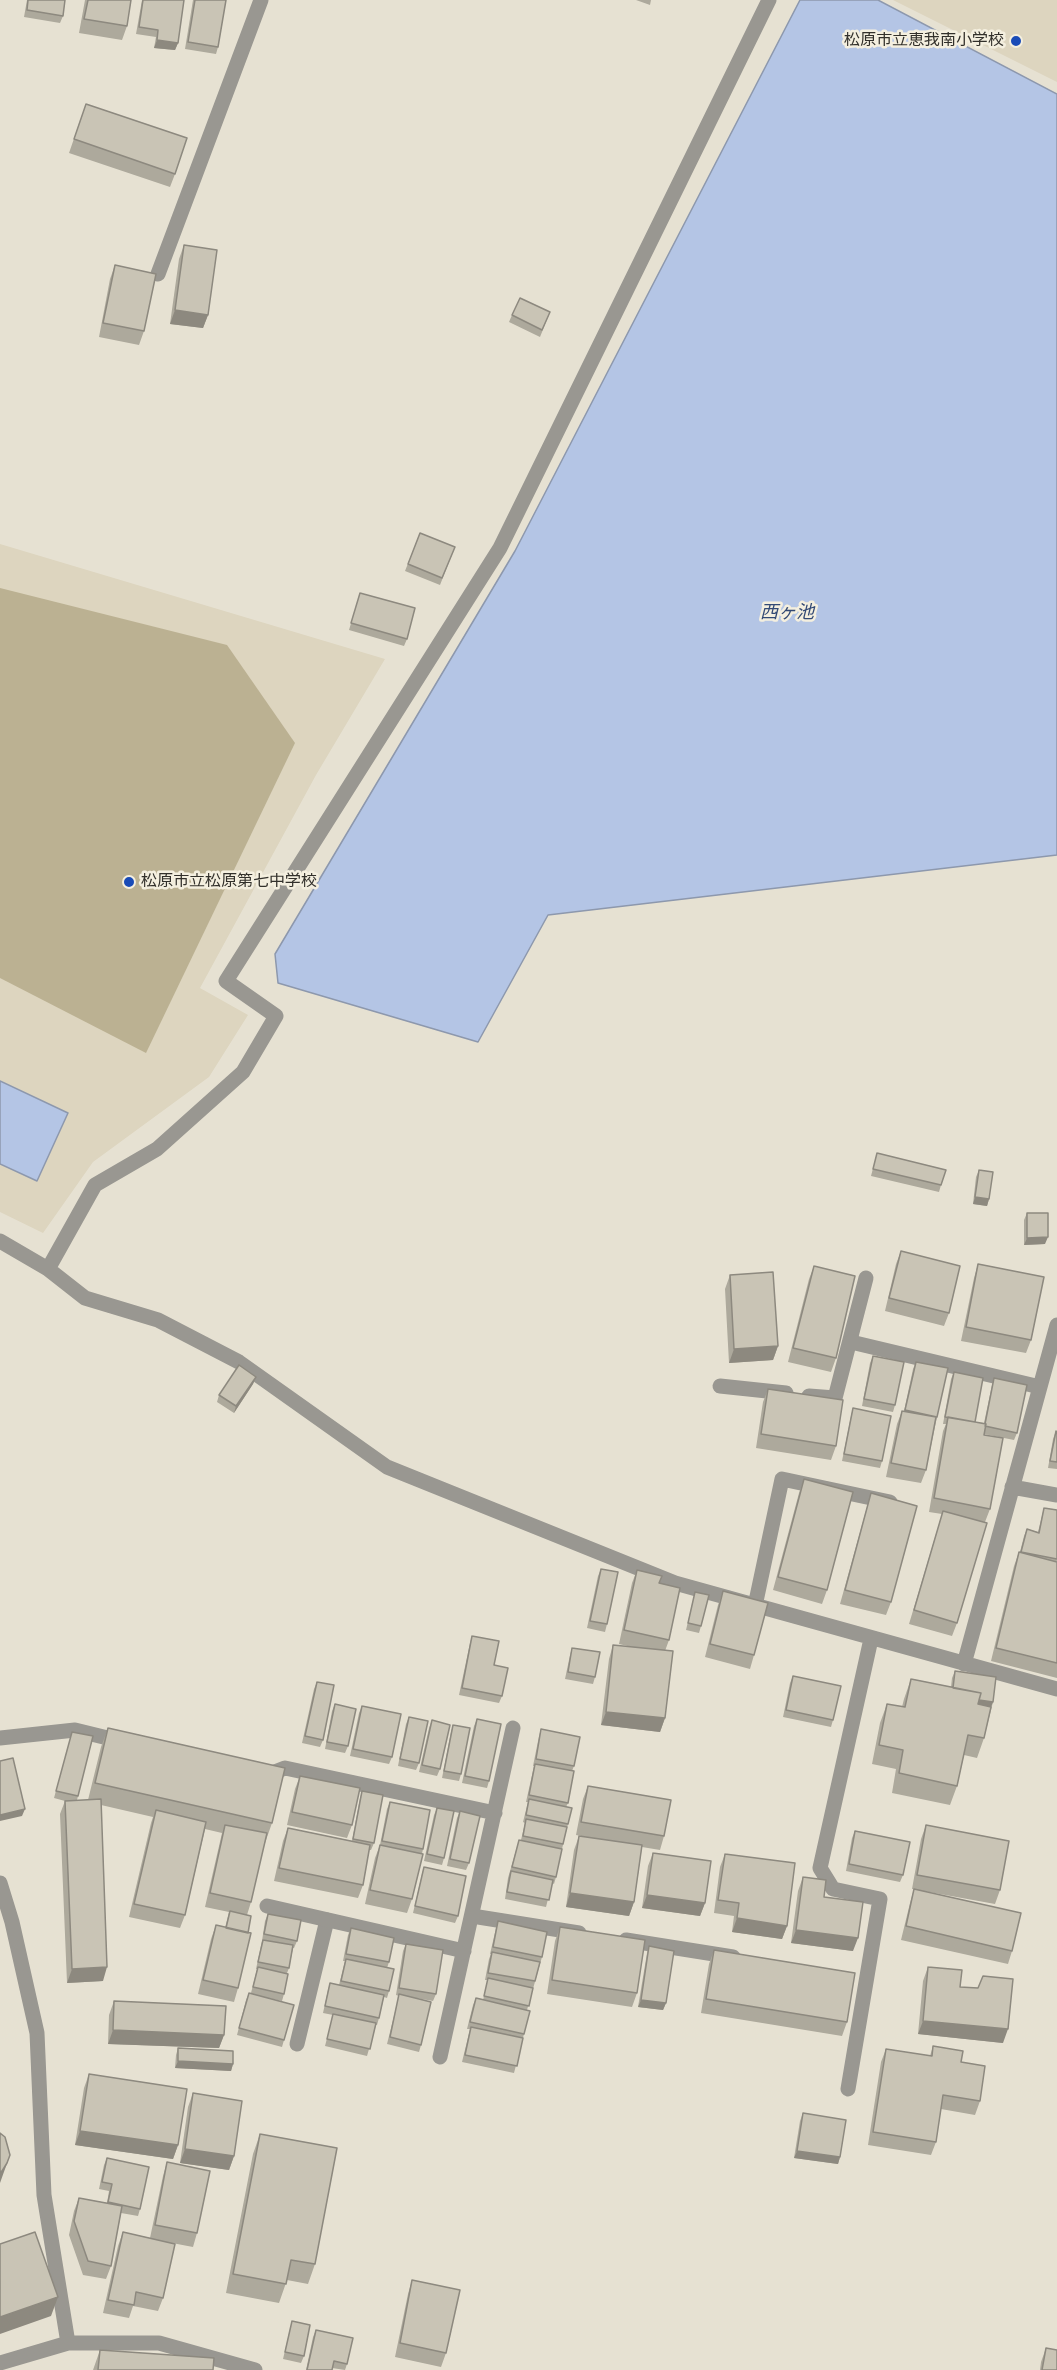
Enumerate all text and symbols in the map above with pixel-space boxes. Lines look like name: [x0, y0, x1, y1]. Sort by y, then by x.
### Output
place label: 松原市立恵我南小学校: [844, 31, 1004, 51]
marker: 松原市立恵我南小学校: [1009, 34, 1023, 48]
water label: 西ヶ池: [760, 603, 814, 625]
place label: 松原市立松原第七中学校: [141, 872, 317, 892]
marker: 松原市立松原第七中学校: [122, 875, 136, 889]

